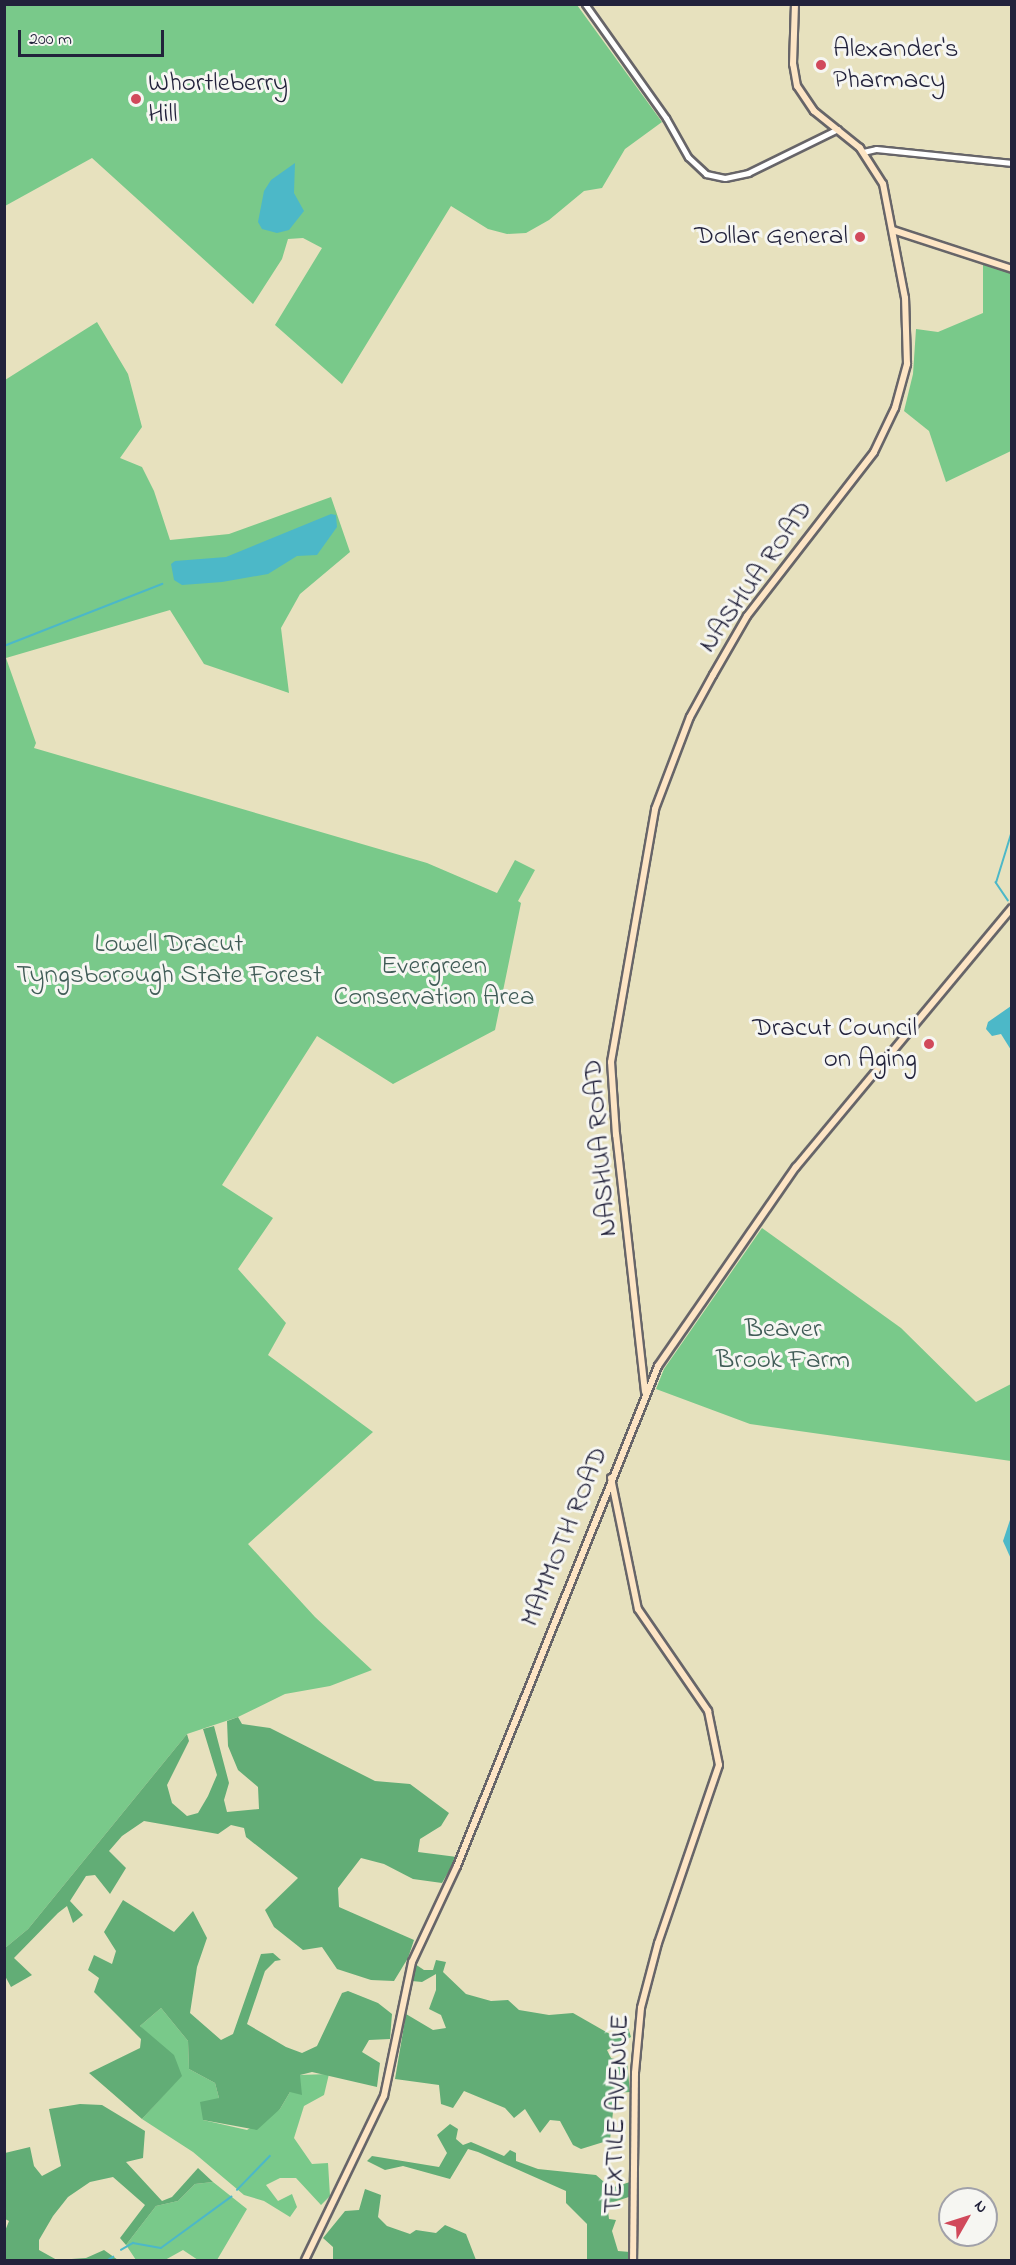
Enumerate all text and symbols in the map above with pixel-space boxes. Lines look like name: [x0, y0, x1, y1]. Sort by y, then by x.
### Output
scale bar: [21, 18, 166, 56]
text: 200 m: [29, 27, 72, 53]
place label: Alexander's Pharmacy: [833, 33, 958, 96]
marker: Alexander's Pharmacy: [814, 58, 828, 72]
place label: Whortleberry Hill: [148, 67, 288, 130]
marker: Whortleberry Hill: [129, 92, 143, 106]
place label: Dollar General: [694, 221, 848, 253]
marker: Dollar General: [853, 230, 867, 244]
street label: NASHUA ROAD: [692, 495, 820, 659]
park label: Lowell Dracut Tyngsborough State Forest: [16, 928, 322, 991]
park label: Evergreen Conservation Area: [333, 950, 535, 1013]
place label: Dracut Council on Aging: [752, 1012, 917, 1075]
marker: Dracut Council on Aging: [922, 1037, 936, 1051]
street label: NASHUA ROAD: [577, 1058, 625, 1238]
park label: Beaver Brook Farm: [716, 1313, 850, 1376]
street label: MAMMOTH ROAD: [514, 1442, 616, 1632]
street label: TEXTILE AVENUE: [597, 2014, 637, 2214]
north arrow: [938, 2187, 998, 2247]
text: N: [968, 2195, 993, 2219]

